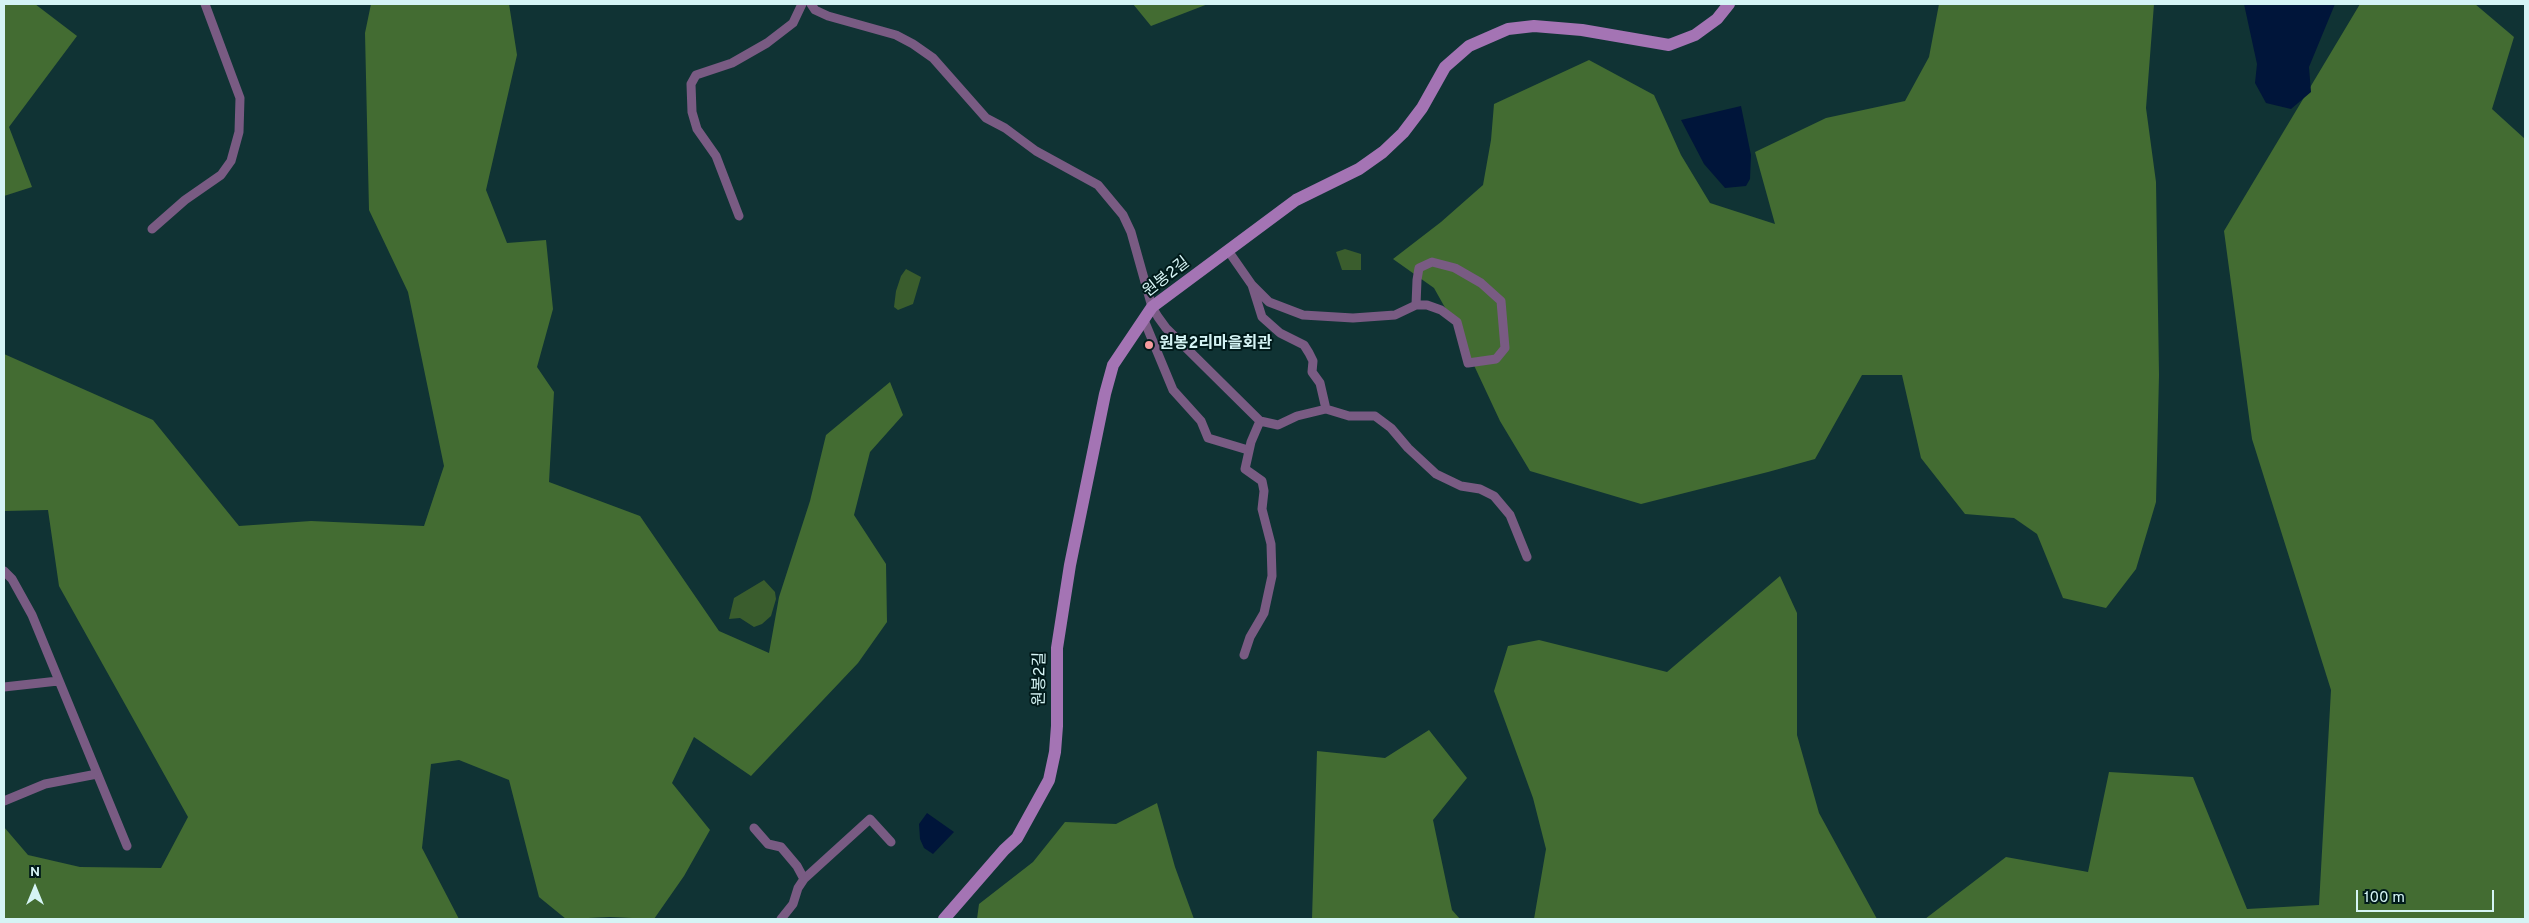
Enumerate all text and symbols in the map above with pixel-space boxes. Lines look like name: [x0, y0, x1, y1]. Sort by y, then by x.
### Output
street label: 원봉2길: [1140, 254, 1194, 302]
place label: 원봉2리마을회관: [1159, 335, 1272, 355]
marker: 원봉2리마을회관: [1143, 339, 1155, 351]
street label: 원봉2길: [1031, 652, 1051, 706]
north arrow: [10, 863, 60, 913]
text: N: [30, 864, 40, 881]
scale bar: [2359, 880, 2496, 912]
text: 100 m: [2364, 889, 2405, 908]

